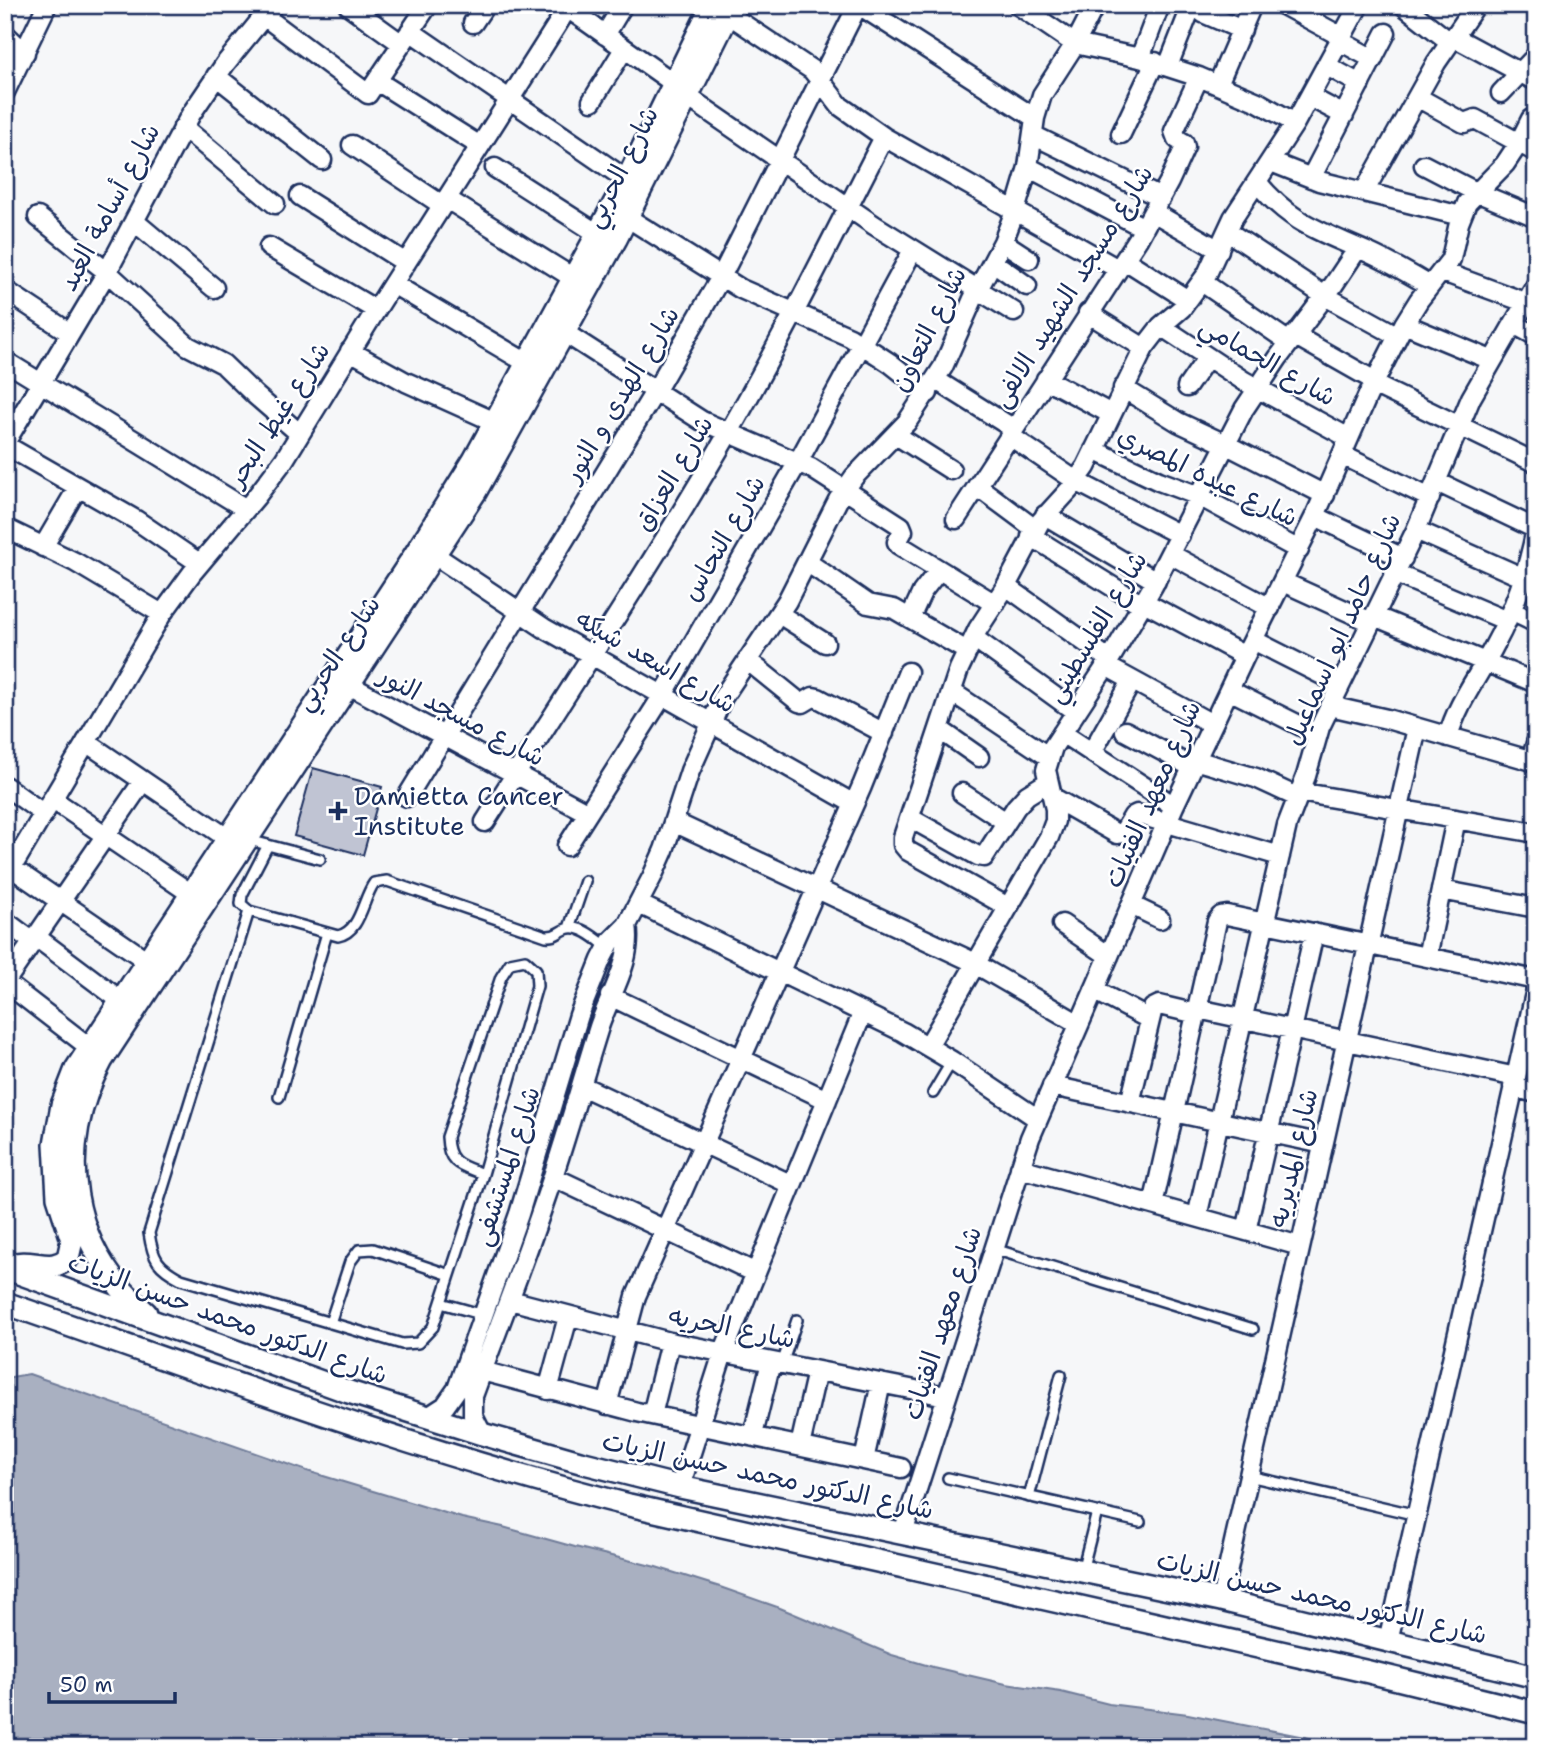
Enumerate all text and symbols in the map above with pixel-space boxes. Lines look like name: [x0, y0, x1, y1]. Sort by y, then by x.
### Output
street label: شارع الحربي: [575, 100, 671, 236]
street label: شارع أسامة العبد: [50, 117, 168, 297]
street label: شارع مسجد الشهيد الالفى: [983, 158, 1161, 414]
street label: شارع التعاون: [881, 260, 975, 398]
street label: شارع الهدى و النور: [553, 299, 688, 490]
street label: شارع الحمامي: [1191, 307, 1343, 419]
street label: شارع غيط البحر: [217, 335, 338, 495]
street label: شارع العزاق: [624, 409, 722, 537]
street label: شارع عبده المصري: [1111, 417, 1304, 536]
street label: شارع النحاس: [672, 468, 774, 608]
street label: شارع حامد ابو اسماعيل: [1275, 507, 1409, 751]
street label: شارع الفلسطيني: [1037, 544, 1160, 712]
street label: شارع الحربي: [285, 588, 393, 720]
street label: شارع اسعد شبكه: [569, 600, 743, 722]
street label: شارع مسجد النور: [371, 656, 552, 775]
street label: شارع معهد الفتيات: [1095, 695, 1209, 893]
place label: Damietta Cancer Institute: [354, 778, 564, 843]
marker: Damietta Cancer Institute: [328, 801, 348, 821]
street label: شارع المستشفى: [463, 1082, 549, 1250]
street label: شارع المديريه: [1260, 1085, 1326, 1231]
street label: شارع معهد الفتيات: [894, 1222, 990, 1424]
street label: شارع الدكتور محمد حسن الزيات: [63, 1243, 393, 1393]
street label: شارع الحريه: [665, 1297, 799, 1357]
street label: شارع الدكتور محمد حسن الزيات: [599, 1422, 937, 1528]
street label: شارع الدكتور محمد حسن الزيات: [1153, 1541, 1491, 1653]
scale bar: [49, 1661, 175, 1705]
text: 50 m: [60, 1671, 113, 1699]

